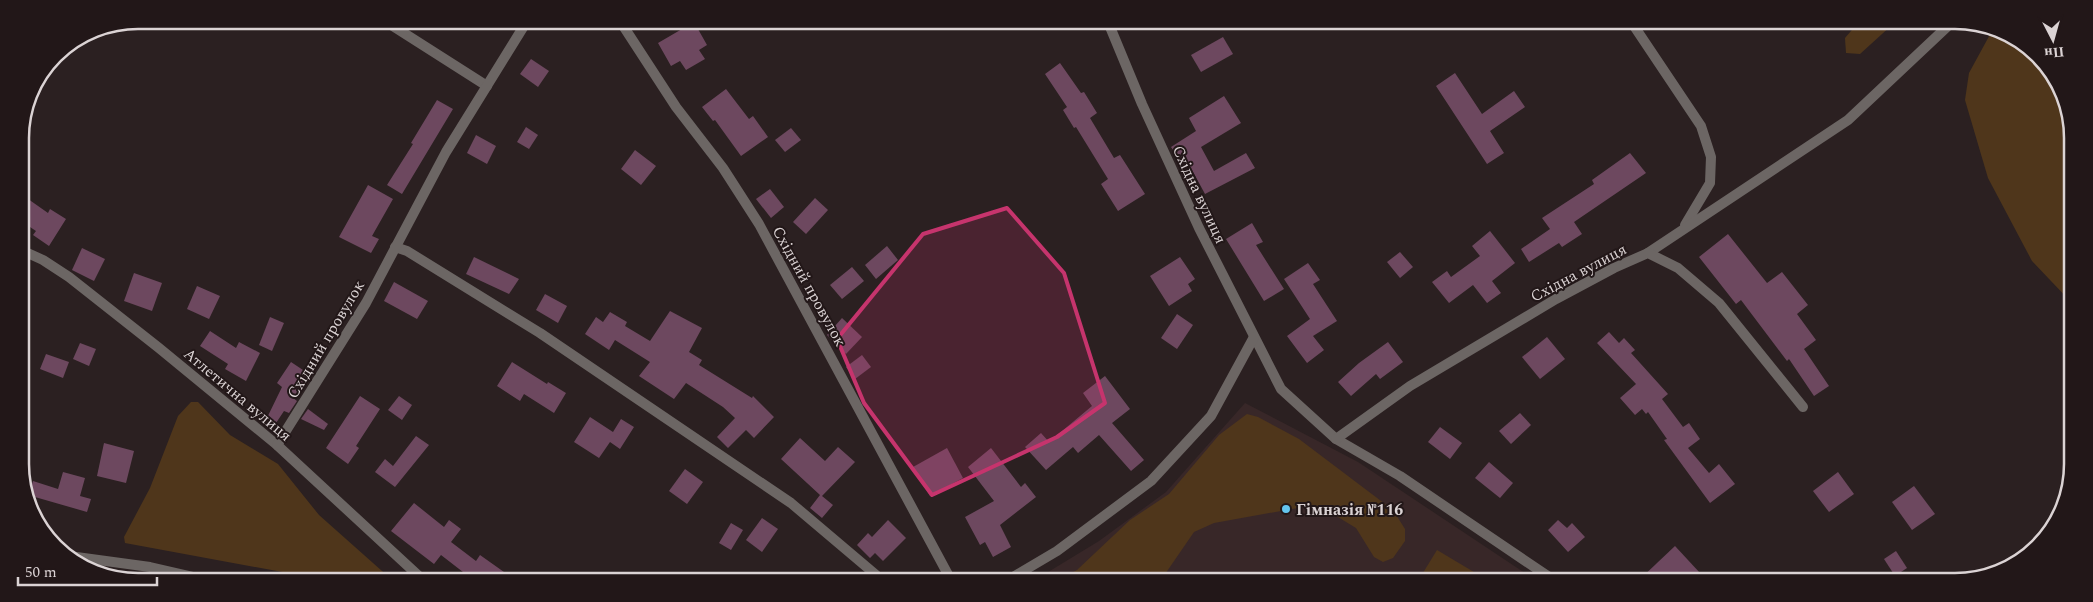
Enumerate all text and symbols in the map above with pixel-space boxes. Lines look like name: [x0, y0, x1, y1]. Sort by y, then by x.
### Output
north arrow: [2028, 15, 2078, 65]
text: Пн: [2043, 41, 2065, 64]
street label: Східна вулиця: [1166, 141, 1232, 248]
street label: Східний провулок: [766, 222, 852, 351]
street label: Східна вулиця: [1526, 237, 1631, 308]
street label: Східний провулок: [281, 276, 371, 403]
street label: Атлетична вулиця: [178, 342, 297, 447]
place label: Гімназія №116: [1296, 498, 1403, 522]
marker: Гімназія №116: [1280, 503, 1292, 515]
scale bar: [18, 554, 156, 586]
text: 50 m: [25, 561, 57, 584]

